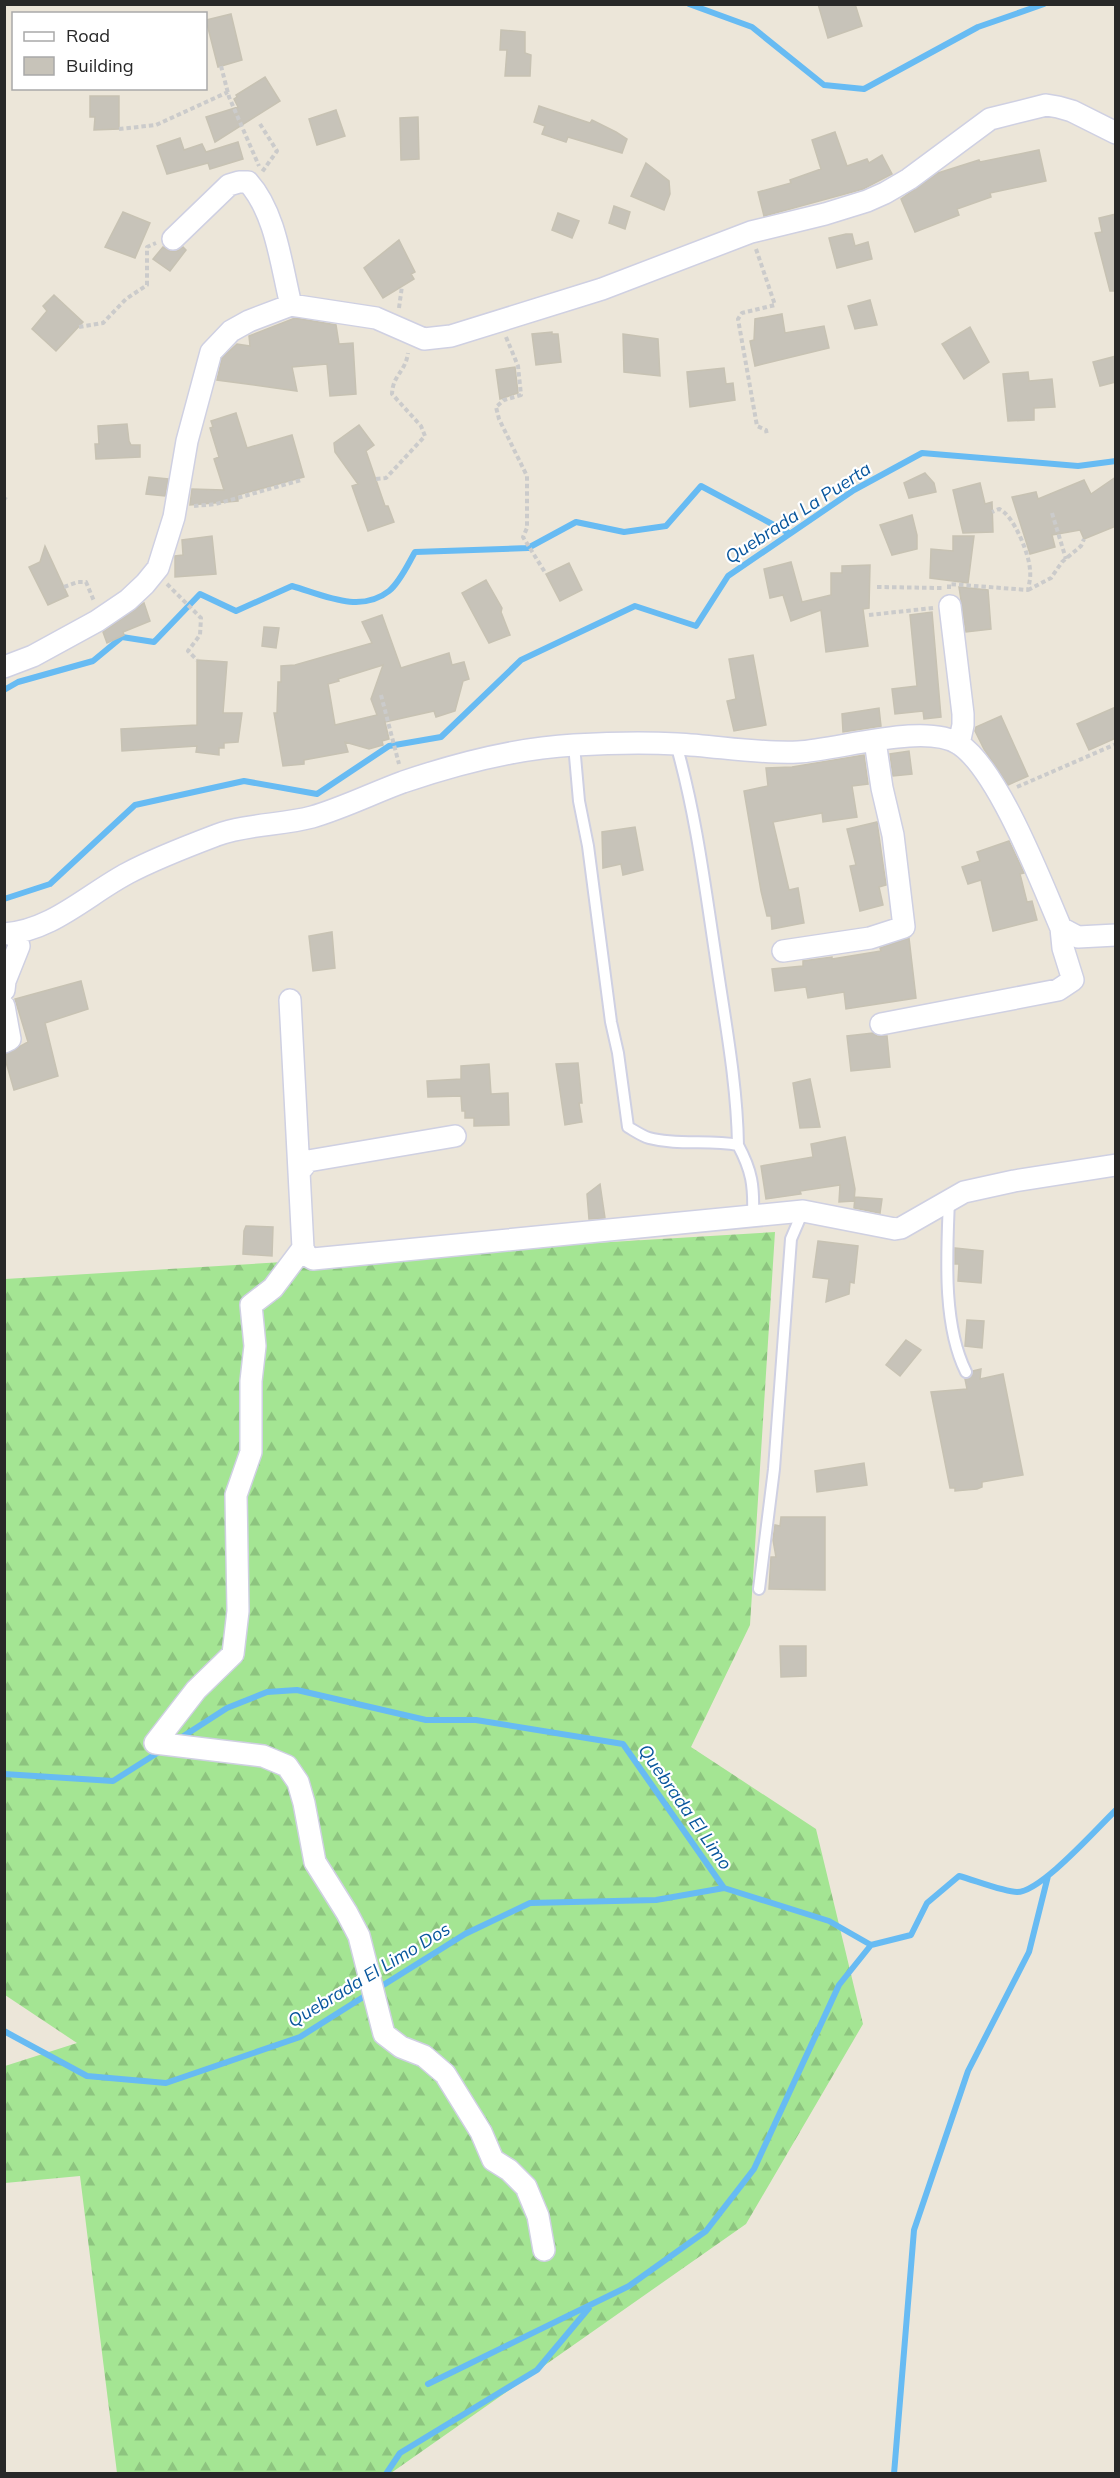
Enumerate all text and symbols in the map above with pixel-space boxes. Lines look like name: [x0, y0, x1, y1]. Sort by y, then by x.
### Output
legend: [12, 12, 207, 90]
text: Road: [66, 24, 110, 47]
text: Building: [66, 54, 134, 77]
water label: Quebrada La Puerta: [720, 457, 875, 568]
water label: Quebrada El Limo: [633, 1739, 737, 1874]
water label: Quebrada El Limo Dos: [283, 1917, 454, 2032]

